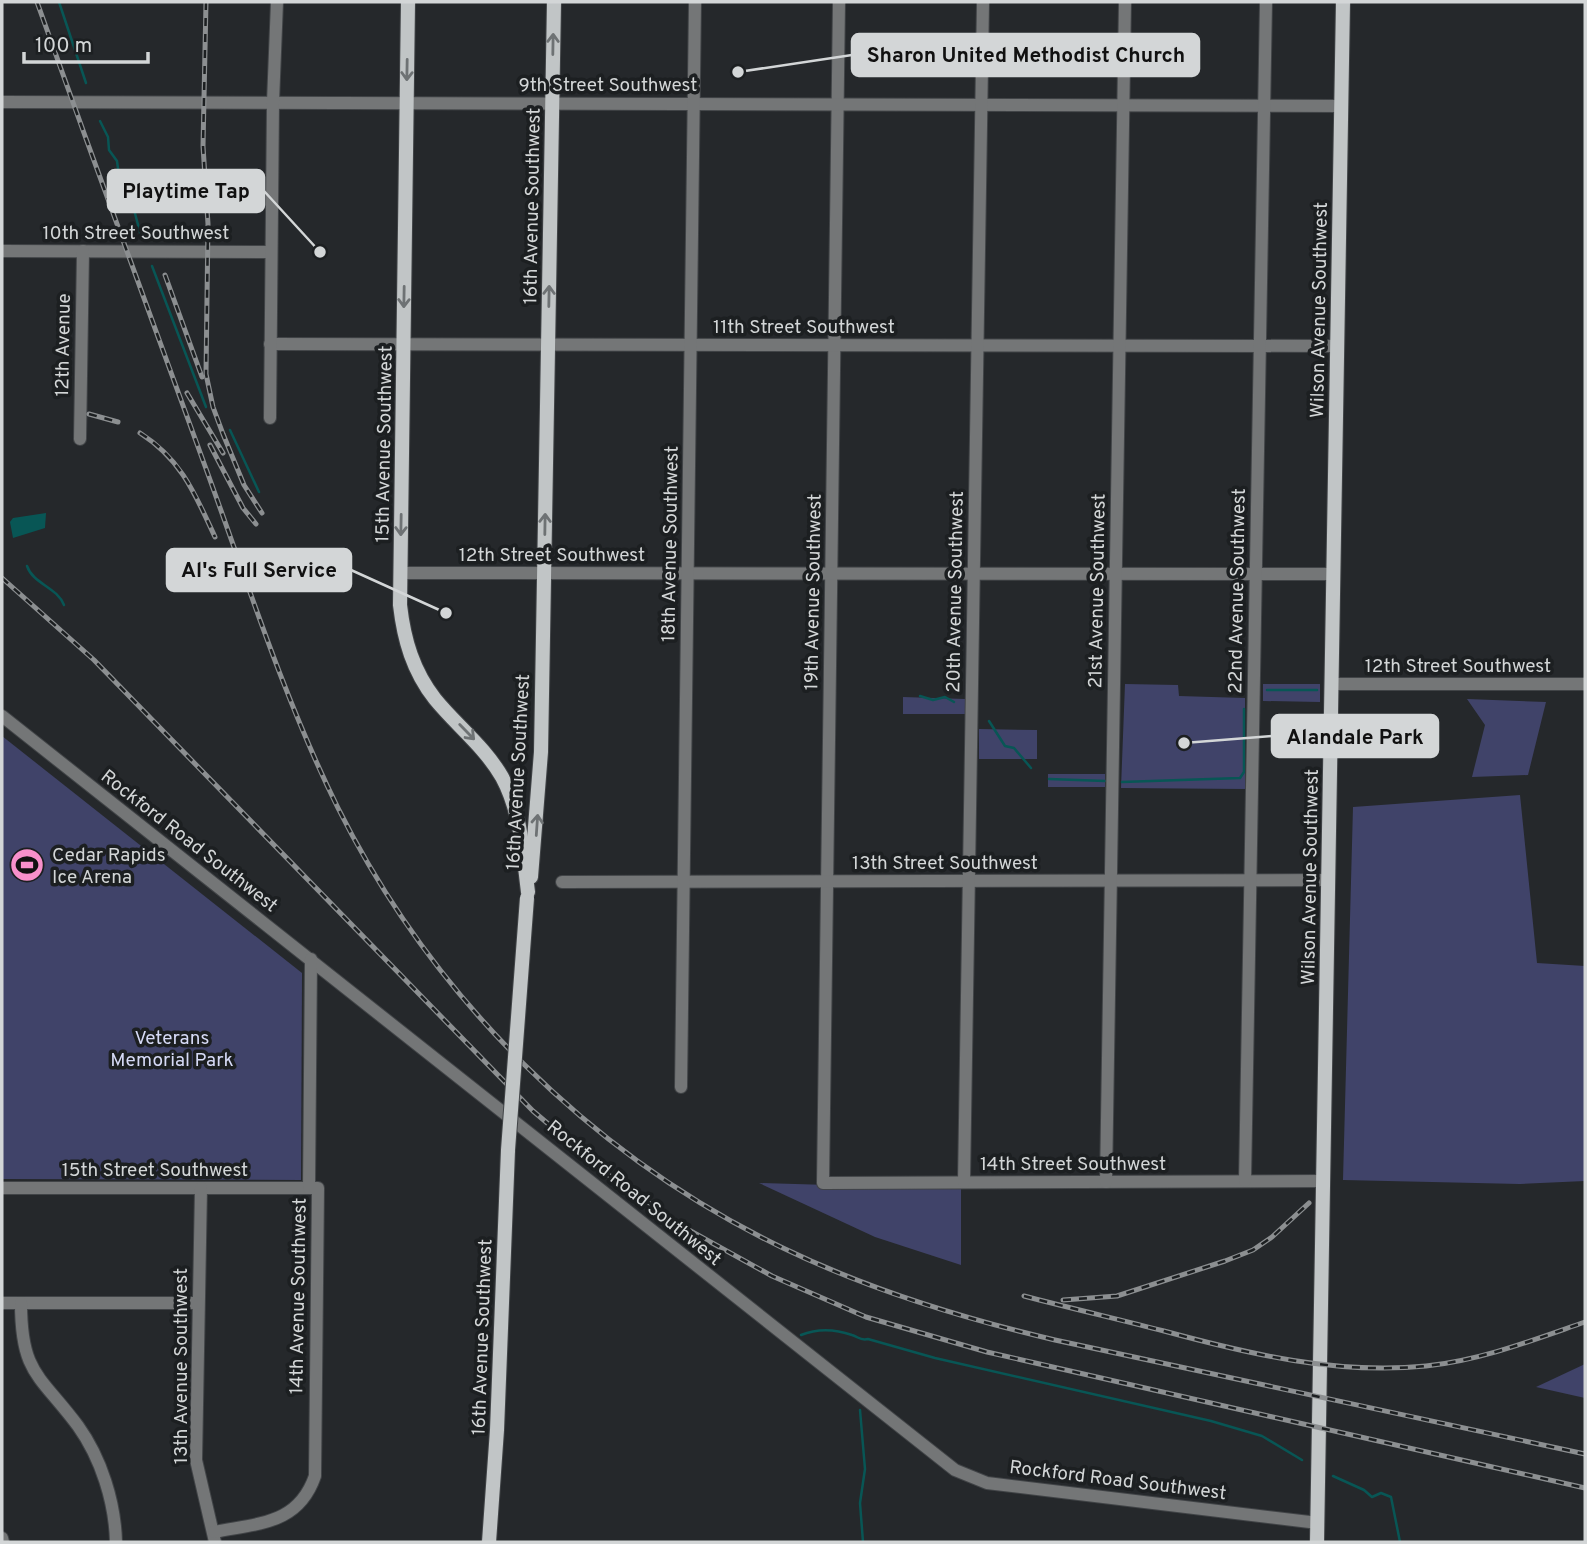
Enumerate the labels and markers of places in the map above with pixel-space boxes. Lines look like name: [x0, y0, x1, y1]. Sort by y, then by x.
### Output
callout: Sharon United Methodist Church: [852, 34, 1199, 76]
callout: Playtime Tap: [108, 170, 264, 212]
callout: Al's Full Service: [167, 549, 351, 591]
callout: Alandale Park: [1272, 715, 1438, 757]
place label: Cedar Rapids Ice Arena: [52, 844, 166, 890]
sports icon: Cedar Rapids Ice Arena: [8, 846, 46, 884]

